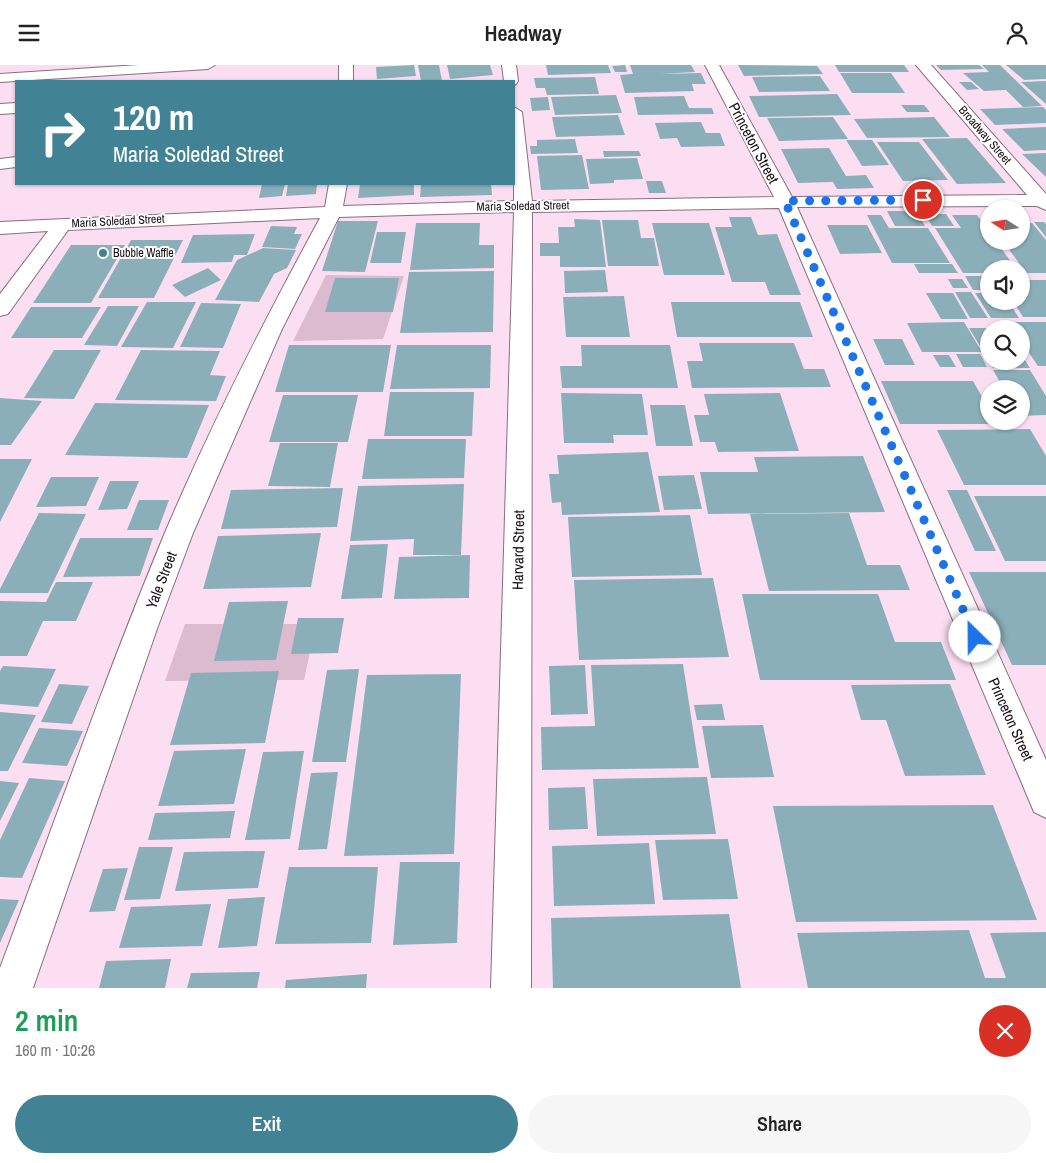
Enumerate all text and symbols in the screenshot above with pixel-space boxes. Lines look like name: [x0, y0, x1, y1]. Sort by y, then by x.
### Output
text: Headway: [484, 18, 562, 48]
icon: menu: [15, 19, 43, 47]
icon: person: [1003, 19, 1031, 47]
text: 120 m: [113, 94, 194, 141]
street label: Princeton Street: [724, 99, 784, 188]
icon: right: [30, 100, 95, 165]
street label: Broadway Street: [955, 102, 1015, 168]
text: Maria Soledad Street: [113, 139, 283, 169]
pin: [902, 179, 944, 221]
icon: arrive: [909, 186, 937, 214]
street label: Maria Soledad Street: [476, 197, 570, 215]
north arrow: [980, 200, 1030, 250]
map controls: [980, 200, 1030, 430]
street label: Maria Soledad Street: [71, 211, 165, 231]
place label: Bubble Waffle: [113, 245, 174, 261]
marker: Bubble Waffle: [97, 247, 109, 259]
button: sound: [980, 260, 1030, 310]
button: search: [980, 320, 1030, 370]
button: layers: [980, 380, 1030, 430]
street label: Harvard Street: [507, 509, 529, 590]
street label: Yale Street: [140, 548, 182, 612]
position arrow: [948, 610, 1000, 662]
street label: Princeton Street: [983, 674, 1039, 764]
text: 2 min: [15, 1000, 78, 1040]
button: close: [979, 1005, 1031, 1057]
text: 160 m · 10:26: [15, 1039, 95, 1061]
button: Exit: [15, 1095, 518, 1153]
button: Share: [528, 1095, 1031, 1153]

